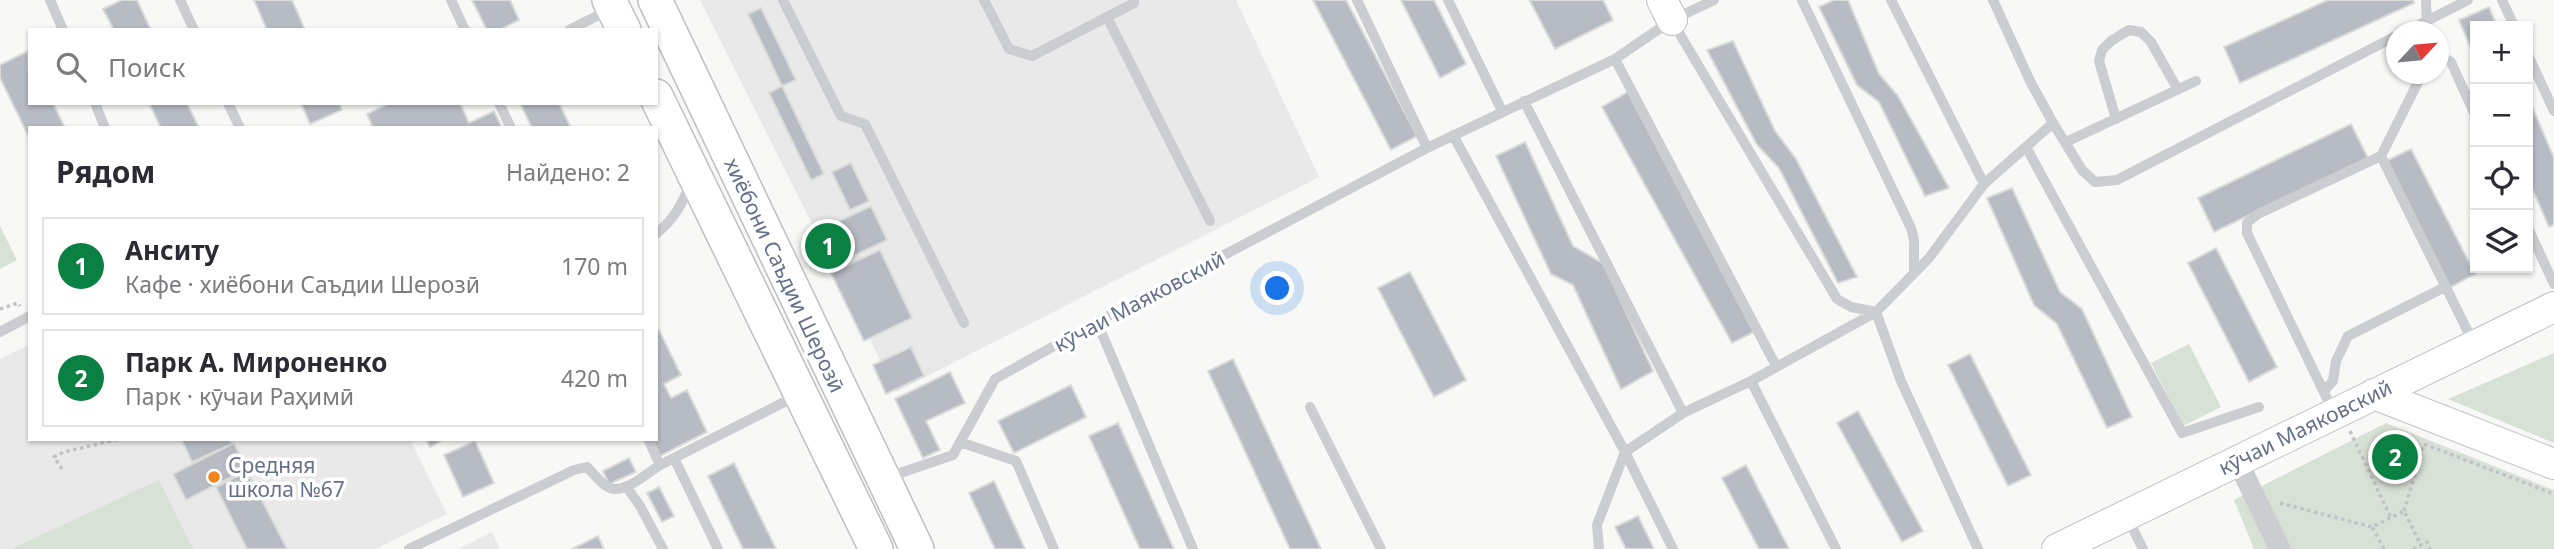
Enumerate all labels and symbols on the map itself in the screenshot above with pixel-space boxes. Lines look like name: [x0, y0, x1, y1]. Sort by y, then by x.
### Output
north arrow: [2386, 21, 2449, 84]
street label: хиёбони Саъдии Шерозӣ: [718, 153, 852, 397]
pin: 1: [805, 220, 851, 272]
street label: кӯчаи Маяковский: [1049, 244, 1229, 358]
your location: [1260, 271, 1294, 305]
street label: кӯчаи Маяковский: [2214, 373, 2396, 481]
pin: 2: [2372, 431, 2418, 483]
place label: Средняя школа №67: [228, 451, 345, 503]
marker: Средняя школа №67: [206, 469, 222, 485]

